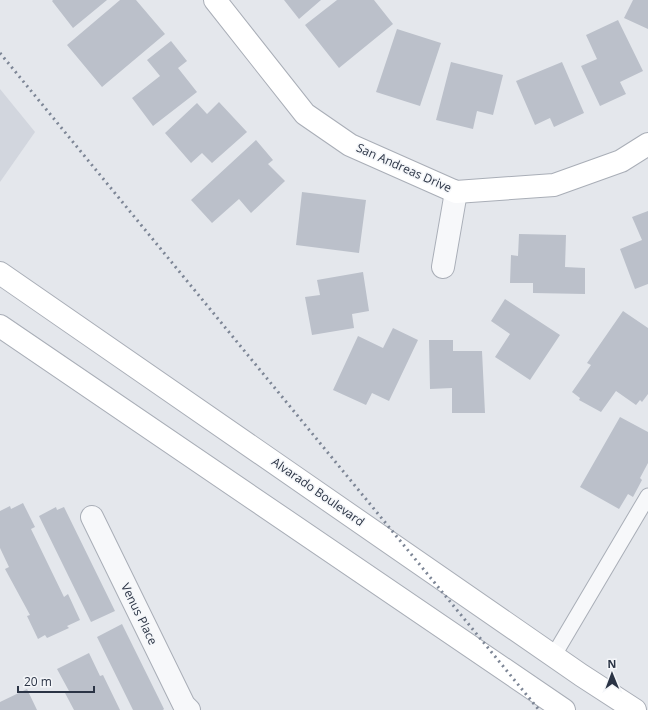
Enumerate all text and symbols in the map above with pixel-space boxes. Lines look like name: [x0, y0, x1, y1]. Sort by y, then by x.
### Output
street label: San Andreas Drive: [354, 139, 455, 196]
street label: Alvarado Boulevard: [269, 453, 368, 530]
street label: Venus Place: [117, 580, 162, 648]
north arrow: [592, 654, 632, 694]
text: N: [607, 656, 616, 671]
scale bar: [18, 668, 94, 694]
text: 20 m: [24, 673, 52, 690]

